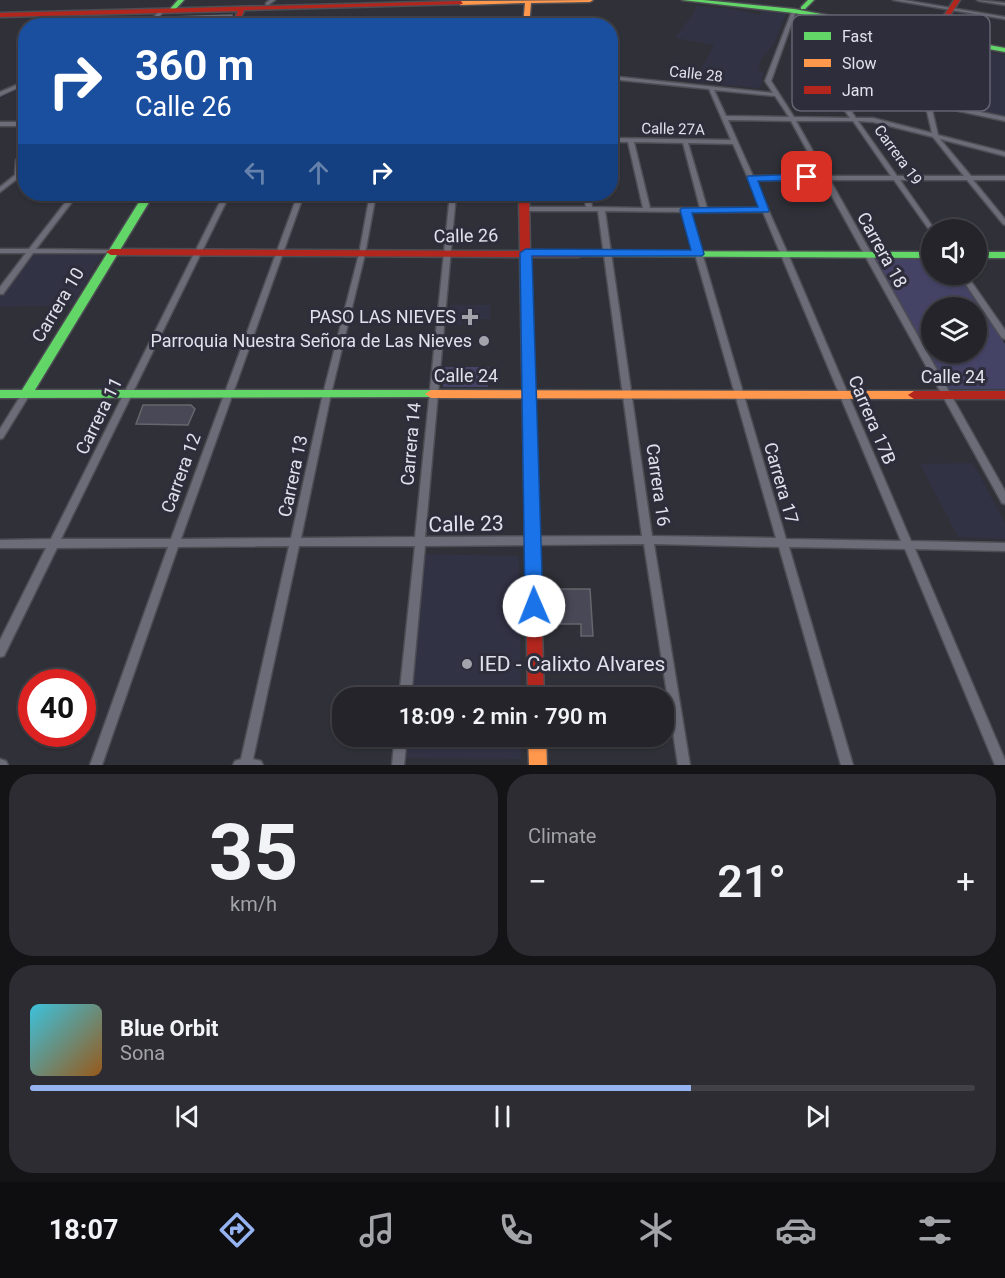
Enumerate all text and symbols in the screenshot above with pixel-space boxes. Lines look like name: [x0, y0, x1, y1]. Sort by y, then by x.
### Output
legend: [792, 15, 990, 111]
text: Fast: [842, 27, 873, 46]
text: 360 m: [135, 41, 254, 90]
icon: right: [36, 42, 114, 120]
text: Slow: [842, 54, 877, 73]
street label: Calle 28: [668, 62, 724, 86]
text: Jam: [842, 81, 874, 100]
text: Calle 26: [135, 91, 232, 123]
street label: Calle 27A: [641, 119, 705, 139]
street label: Carrera 19: [870, 122, 926, 188]
pin: [781, 151, 832, 202]
icon: left: [239, 156, 272, 189]
icon: ahead: [302, 156, 335, 189]
icon: right: [365, 156, 398, 189]
icon: arrive: [790, 160, 823, 193]
street label: Carrera 18: [853, 208, 912, 291]
map controls: [921, 219, 987, 363]
button: sound: [921, 219, 987, 285]
street label: Calle 26: [434, 224, 498, 247]
street label: Carrera 10: [27, 264, 88, 346]
button: layers: [921, 297, 987, 363]
place label: PASO LAS NIEVES: [309, 306, 456, 327]
marker: PASO LAS NIEVES: [461, 308, 479, 326]
place label: Parroquia Nuestra Señora de Las Nieves: [150, 330, 472, 351]
marker: Parroquia Nuestra Señora de Las Nieves: [477, 334, 491, 348]
street label: Calle 24: [434, 365, 498, 386]
street label: Calle 24: [921, 366, 985, 387]
street label: Carrera 17B: [844, 372, 901, 467]
street label: Carrera 11: [71, 374, 126, 458]
street label: Carrera 14: [396, 402, 425, 486]
street label: Carrera 12: [156, 430, 205, 516]
street label: Carrera 13: [274, 433, 311, 519]
street label: Carrera 17: [760, 440, 803, 526]
street label: Carrera 16: [642, 442, 675, 528]
street label: Calle 23: [428, 511, 504, 537]
position arrow: [502, 574, 566, 638]
place label: IED - Calixto Alvares: [479, 652, 665, 676]
marker: IED - Calixto Alvares: [460, 657, 474, 671]
speed limit sign: 40: [18, 669, 96, 747]
text: 18:09 · 2 min · 790 m: [399, 704, 607, 729]
text: 35: [209, 807, 298, 898]
text: Climate: [528, 824, 596, 848]
text: 21°: [717, 855, 786, 908]
text: −: [528, 862, 547, 901]
text: +: [956, 862, 975, 901]
text: km/h: [230, 892, 277, 916]
text: Blue Orbit: [120, 1016, 218, 1041]
text: Sona: [120, 1041, 165, 1065]
icon: previous: [171, 1100, 204, 1133]
icon: pause: [486, 1100, 519, 1133]
icon: next: [801, 1100, 834, 1133]
icon: directions: [216, 1209, 258, 1251]
icon: music: [356, 1209, 398, 1251]
icon: phone: [495, 1209, 537, 1251]
icon: climate: [635, 1209, 677, 1251]
icon: car: [775, 1209, 817, 1251]
icon: filters: [914, 1209, 956, 1251]
text: 18:07: [49, 1214, 118, 1246]

